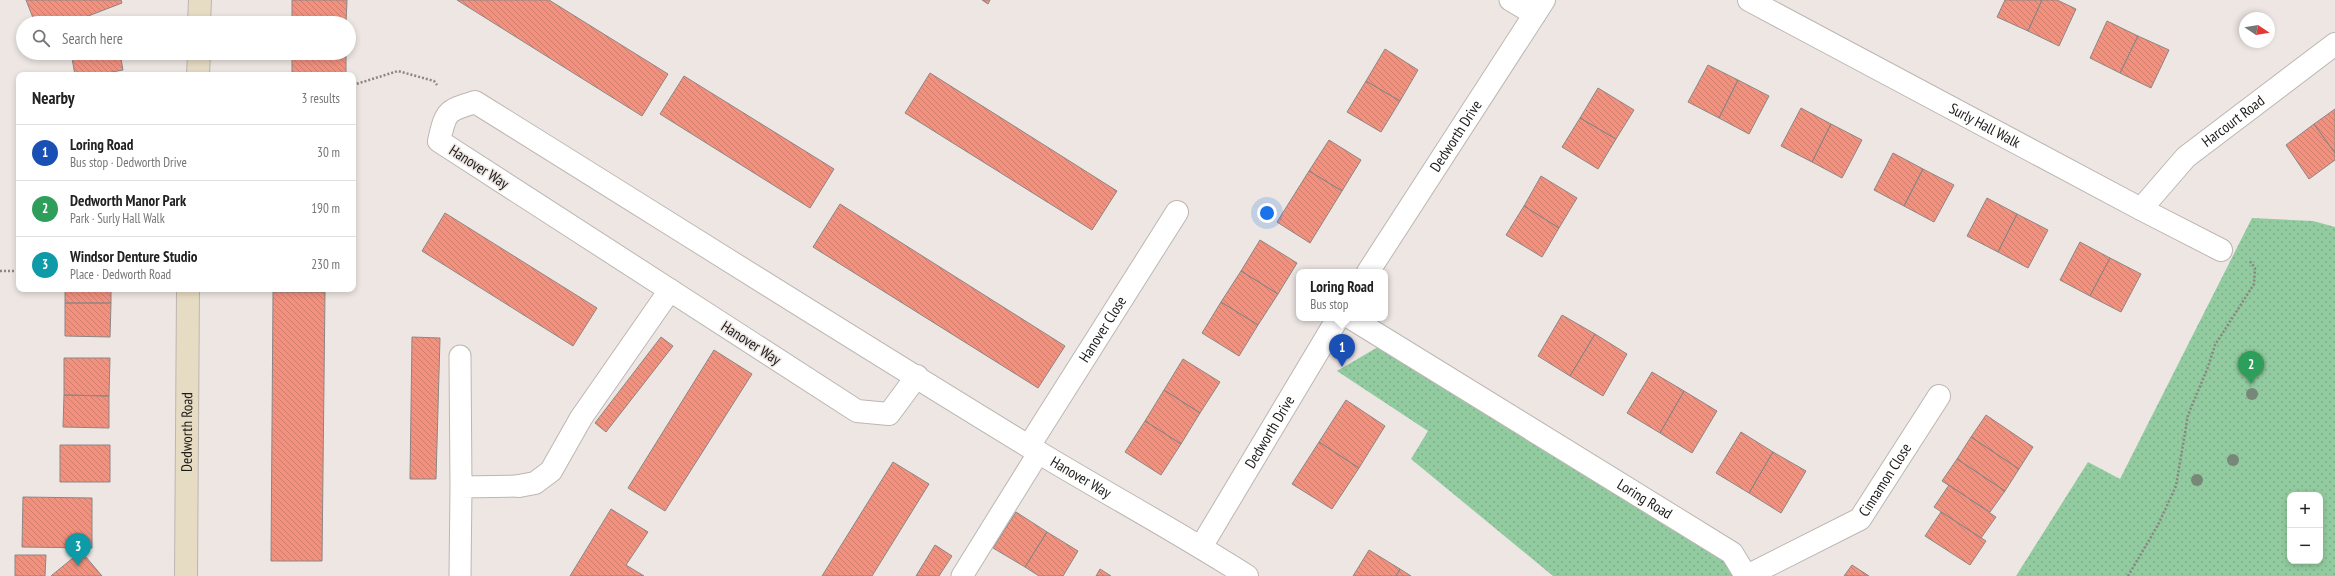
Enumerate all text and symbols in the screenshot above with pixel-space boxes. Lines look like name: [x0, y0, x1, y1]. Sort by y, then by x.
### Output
north arrow: [2239, 12, 2275, 48]
search box: [16, 16, 356, 60]
icon: search: [30, 27, 52, 49]
text: Search here: [62, 29, 123, 48]
text: Nearby: [32, 87, 75, 109]
text: 3 results: [301, 90, 340, 107]
street label: Harcourt Road: [2198, 91, 2268, 151]
street label: Dedworth Drive: [1425, 96, 1486, 175]
street label: Surly Hall Walk: [1946, 98, 2024, 152]
text: Loring Road: [70, 135, 133, 154]
street label: Hanover Way: [446, 140, 513, 193]
text: 1: [42, 144, 48, 161]
text: 30 m: [317, 144, 340, 161]
text: Bus stop · Dedworth Drive: [70, 154, 187, 171]
text: Dedworth Manor Park: [70, 191, 186, 210]
text: 2: [42, 200, 48, 217]
text: 190 m: [311, 200, 340, 217]
your location: [1257, 203, 1277, 223]
text: Park · Surly Hall Walk: [70, 210, 165, 227]
text: Windsor Denture Studio: [70, 247, 197, 266]
text: 3: [42, 256, 48, 273]
text: 230 m: [311, 256, 340, 273]
text: Place · Dedworth Road: [70, 266, 171, 283]
popup: [1296, 269, 1388, 321]
text: Loring Road: [1310, 277, 1374, 296]
street label: Hanover Close: [1074, 293, 1130, 366]
text: Bus stop: [1310, 296, 1348, 313]
street label: Hanover Way: [718, 316, 785, 369]
pin: 1: [1329, 334, 1355, 367]
pin: 2: [2238, 351, 2264, 384]
street label: Dedworth Road: [177, 392, 196, 472]
street label: Dedworth Drive: [1240, 392, 1298, 472]
street label: Cinnamon Close: [1854, 439, 1915, 520]
street label: Hanover Way: [1047, 452, 1115, 502]
street label: Loring Road: [1614, 475, 1676, 523]
map controls: [2287, 492, 2323, 564]
button: +: [2287, 492, 2323, 528]
button: −: [2287, 528, 2323, 564]
pin: 3: [65, 533, 91, 566]

